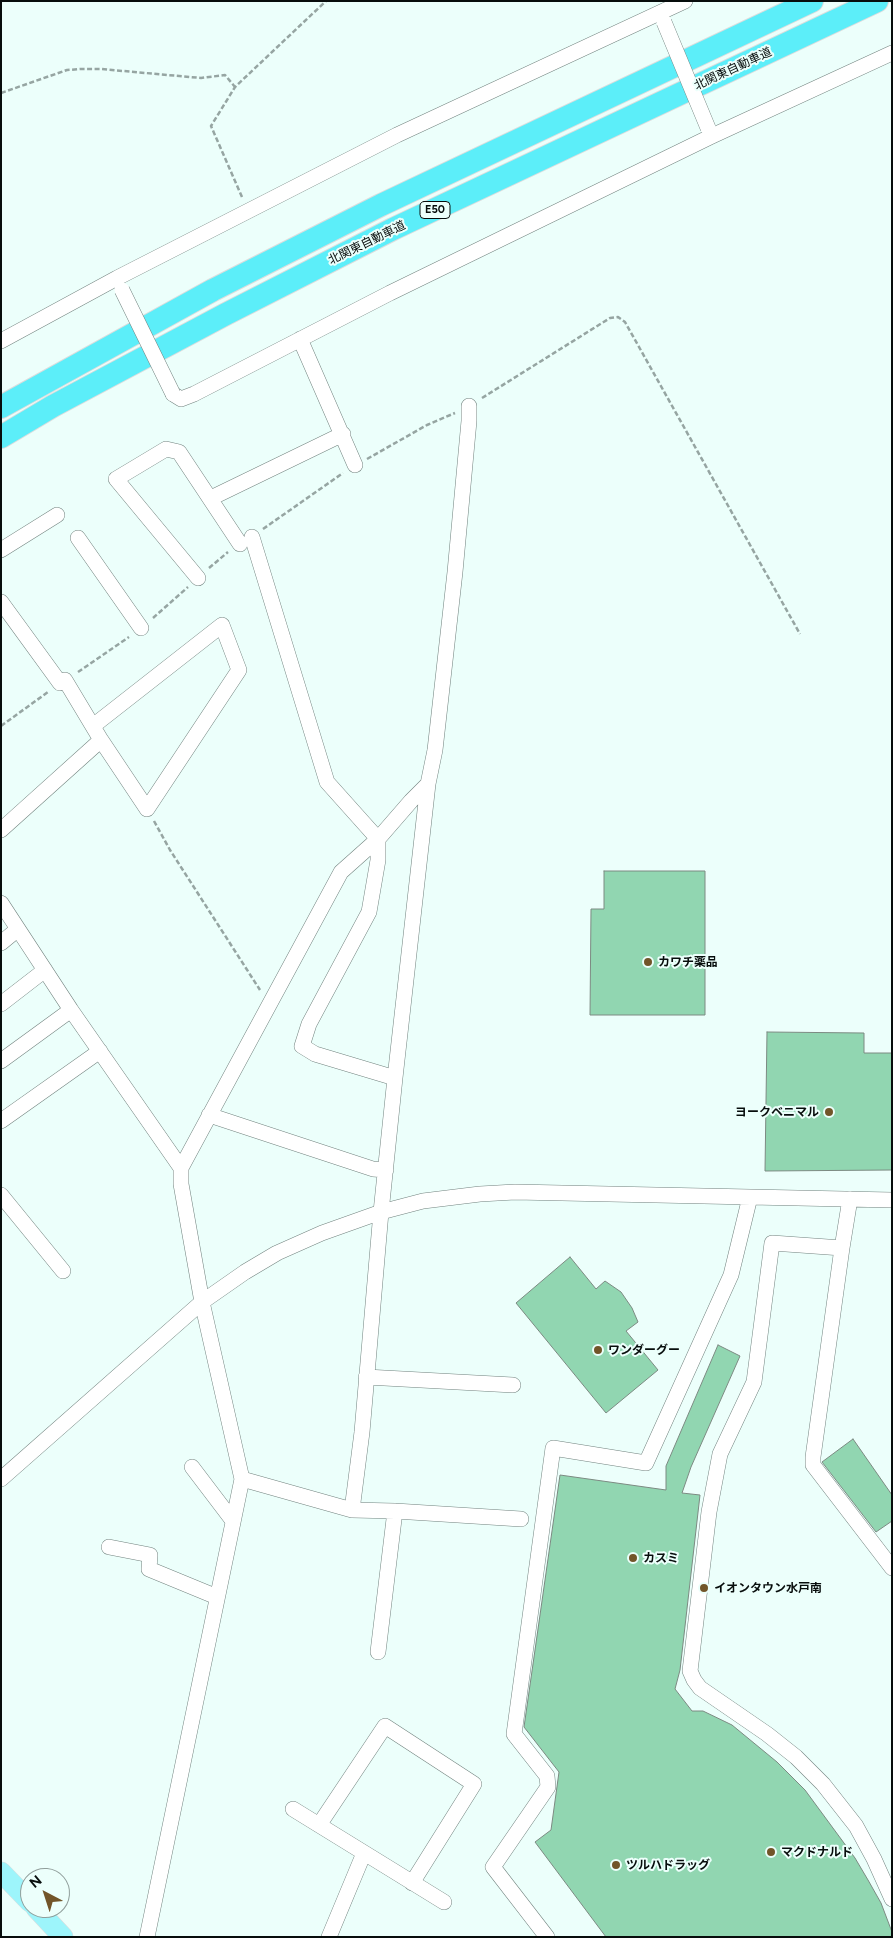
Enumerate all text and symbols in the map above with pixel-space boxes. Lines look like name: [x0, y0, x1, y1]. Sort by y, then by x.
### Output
street label: 北関東自動車道: [692, 45, 774, 93]
road number: E50: [420, 202, 450, 218]
street label: 北関東自動車道: [326, 218, 408, 268]
place label: カワチ薬品: [658, 955, 718, 969]
marker: カワチ薬品: [642, 956, 654, 968]
place label: ヨークベニマル: [735, 1105, 819, 1119]
marker: ヨークベニマル: [823, 1106, 835, 1118]
place label: ワンダーグー: [608, 1343, 680, 1357]
marker: ワンダーグー: [592, 1344, 604, 1356]
place label: カスミ: [643, 1551, 679, 1565]
marker: カスミ: [627, 1552, 639, 1564]
place label: イオンタウン水戸南: [714, 1581, 822, 1595]
marker: イオンタウン水戸南: [698, 1582, 710, 1594]
place label: マクドナルド: [781, 1845, 853, 1859]
marker: マクドナルド: [765, 1846, 777, 1858]
place label: ツルハドラッグ: [626, 1858, 710, 1872]
marker: ツルハドラッグ: [610, 1859, 622, 1871]
north arrow: [20, 1868, 70, 1918]
text: N: [26, 1872, 45, 1892]

